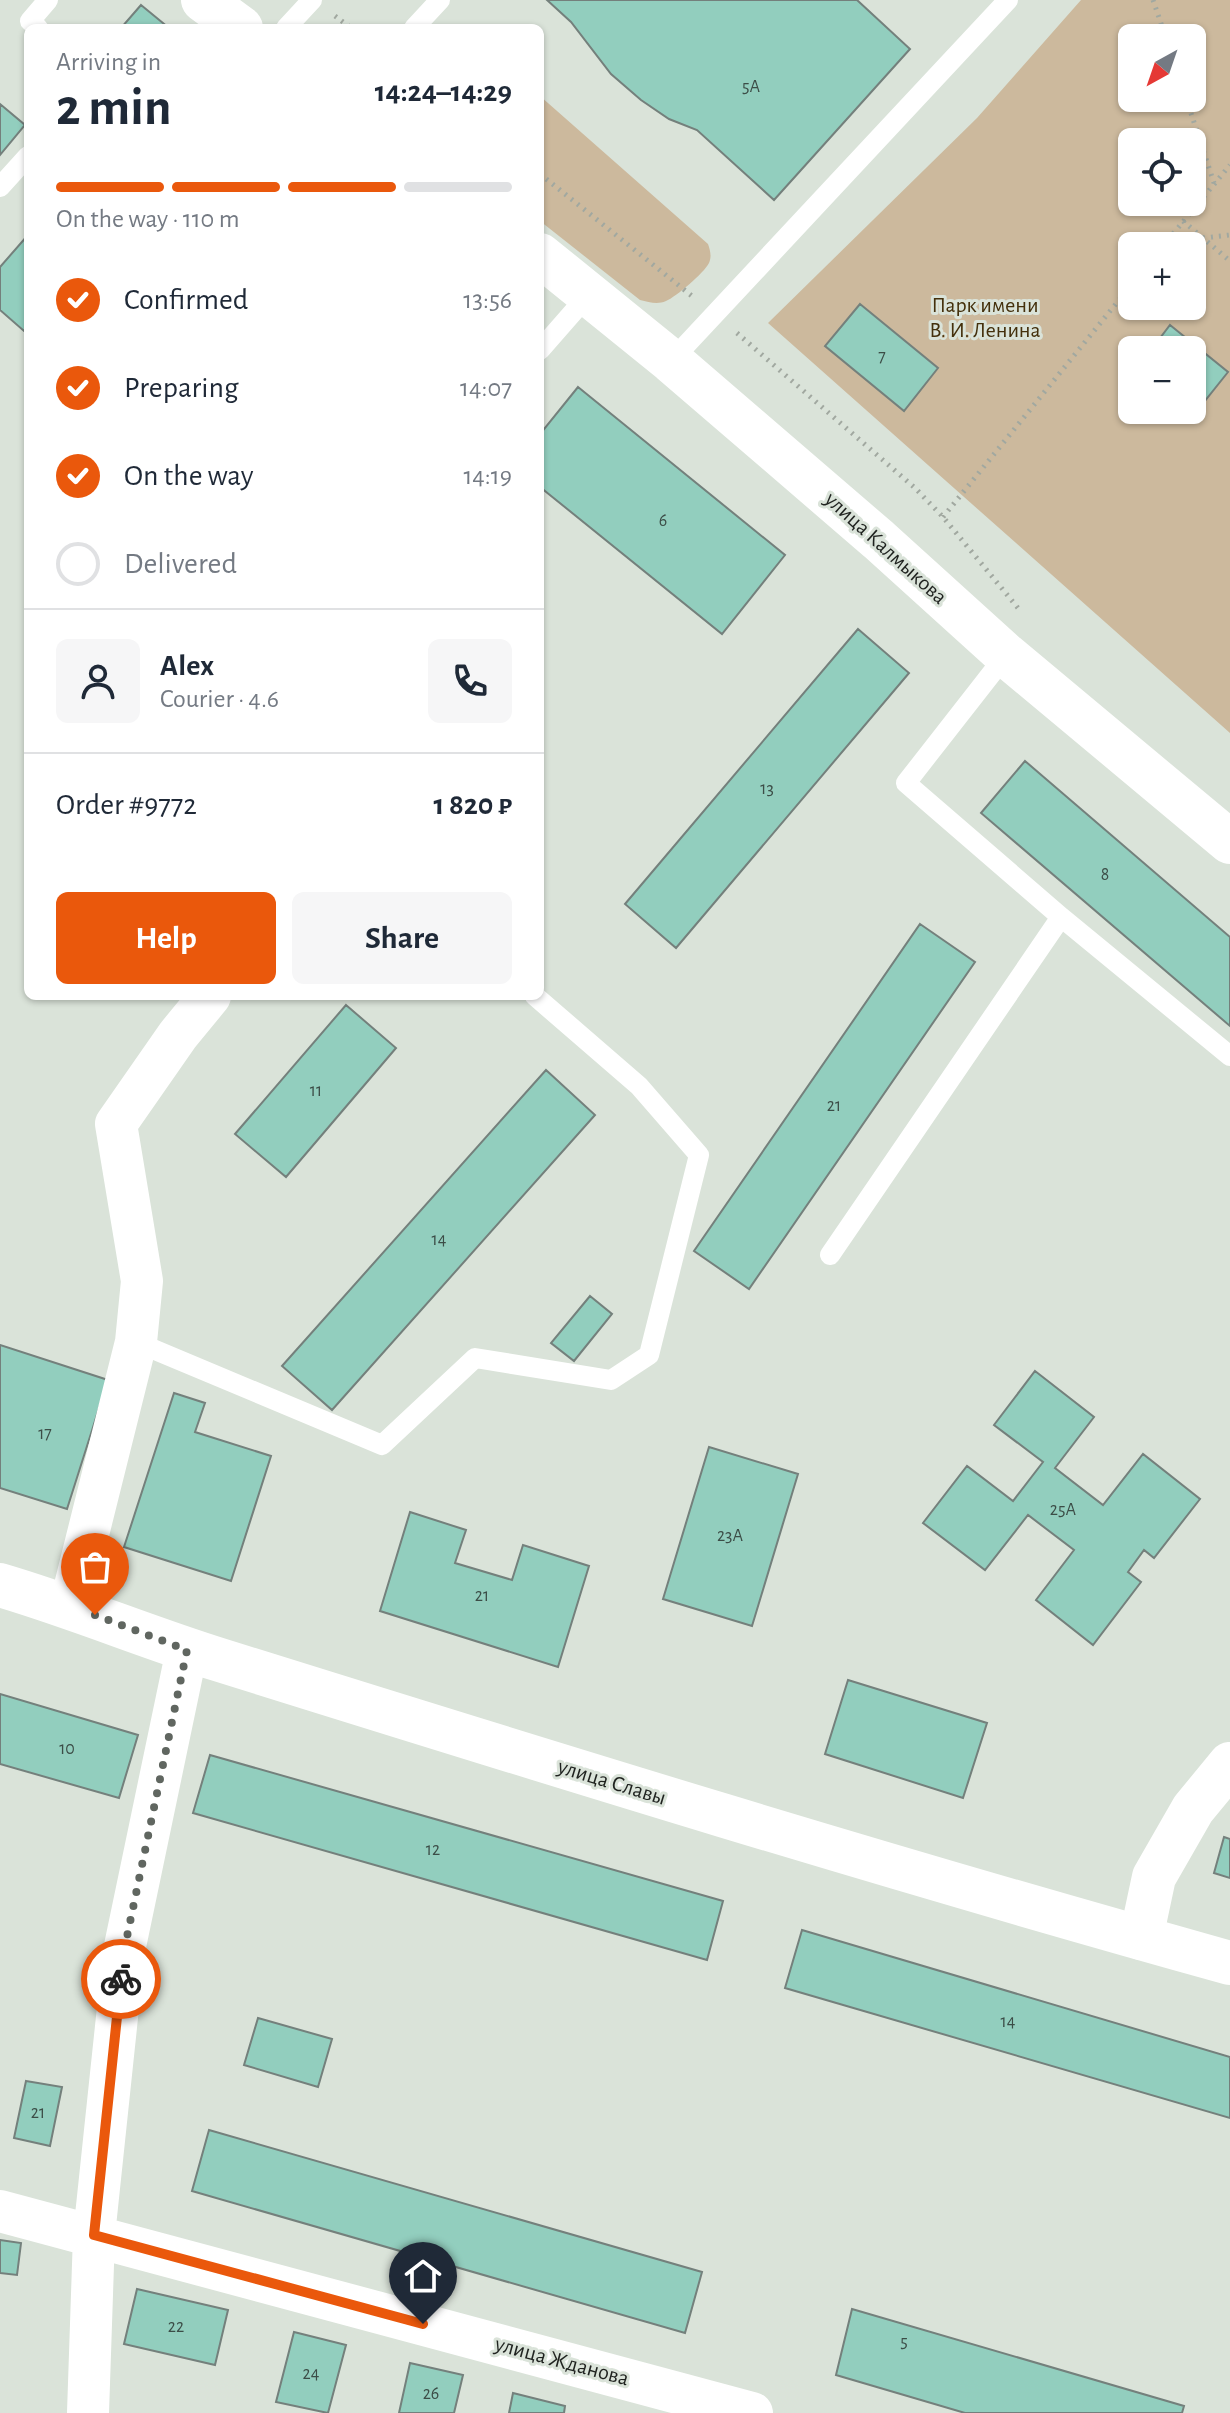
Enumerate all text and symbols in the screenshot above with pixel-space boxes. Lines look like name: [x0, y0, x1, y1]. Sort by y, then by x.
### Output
north arrow: [1118, 24, 1206, 112]
map controls: [1118, 24, 1206, 424]
text: Arriving in: [56, 49, 161, 75]
text: 14:24–14:29: [375, 77, 512, 107]
house number: 5А: [742, 78, 760, 96]
text: 2 min: [56, 82, 171, 134]
button: locate: [1118, 128, 1206, 216]
text: On the way · 110 m: [56, 206, 239, 232]
button: +: [1118, 232, 1206, 320]
icon: check: [56, 278, 100, 322]
text: Confirmed: [124, 285, 248, 315]
text: 13:56: [463, 287, 512, 313]
park label: Парк имени В. И. Ленина: [929, 294, 1041, 341]
button: −: [1118, 336, 1206, 424]
house number: 7: [878, 348, 886, 366]
icon: check: [56, 366, 100, 410]
text: Preparing: [124, 373, 239, 403]
text: 14:07: [460, 375, 512, 401]
icon: check: [56, 454, 100, 498]
text: On the way: [124, 461, 253, 491]
text: 14:19: [463, 463, 512, 489]
street label: улица Калмыкова: [820, 487, 951, 608]
house number: 6: [659, 512, 667, 530]
text: Delivered: [124, 549, 237, 579]
button: person: [56, 639, 140, 723]
button: phone: [428, 639, 512, 723]
text: Alex: [160, 651, 214, 681]
text: Courier · 4.6: [160, 686, 279, 712]
house number: 13: [760, 780, 774, 798]
text: Order #9772: [56, 790, 197, 820]
text: 1 820 ₽: [434, 790, 512, 820]
house number: 8: [1101, 866, 1109, 884]
button: Help: [56, 892, 276, 984]
button: Share: [292, 892, 512, 984]
house number: 11: [310, 1082, 322, 1100]
house number: 21: [827, 1097, 841, 1115]
house number: 14: [432, 1231, 447, 1249]
house number: 17: [38, 1425, 52, 1443]
house number: 25А: [1050, 1501, 1077, 1519]
house number: 23А: [717, 1527, 744, 1545]
pin: [61, 1533, 129, 1615]
icon: bag: [73, 1545, 117, 1589]
house number: 21: [475, 1587, 489, 1605]
house number: 10: [59, 1740, 75, 1758]
street label: улица Славы: [554, 1755, 669, 1809]
house number: 12: [426, 1841, 440, 1859]
courier: [81, 1939, 161, 2019]
icon: bike: [99, 1957, 143, 2001]
house number: 14: [1001, 2013, 1016, 2031]
house number: 21: [31, 2104, 45, 2122]
pin: [389, 2242, 457, 2324]
icon: home: [401, 2254, 445, 2298]
house number: 22: [168, 2318, 184, 2336]
street label: улица Жданова: [492, 2332, 631, 2389]
house number: 5: [900, 2333, 908, 2351]
house number: 24: [303, 2365, 320, 2383]
house number: 26: [423, 2385, 439, 2403]

